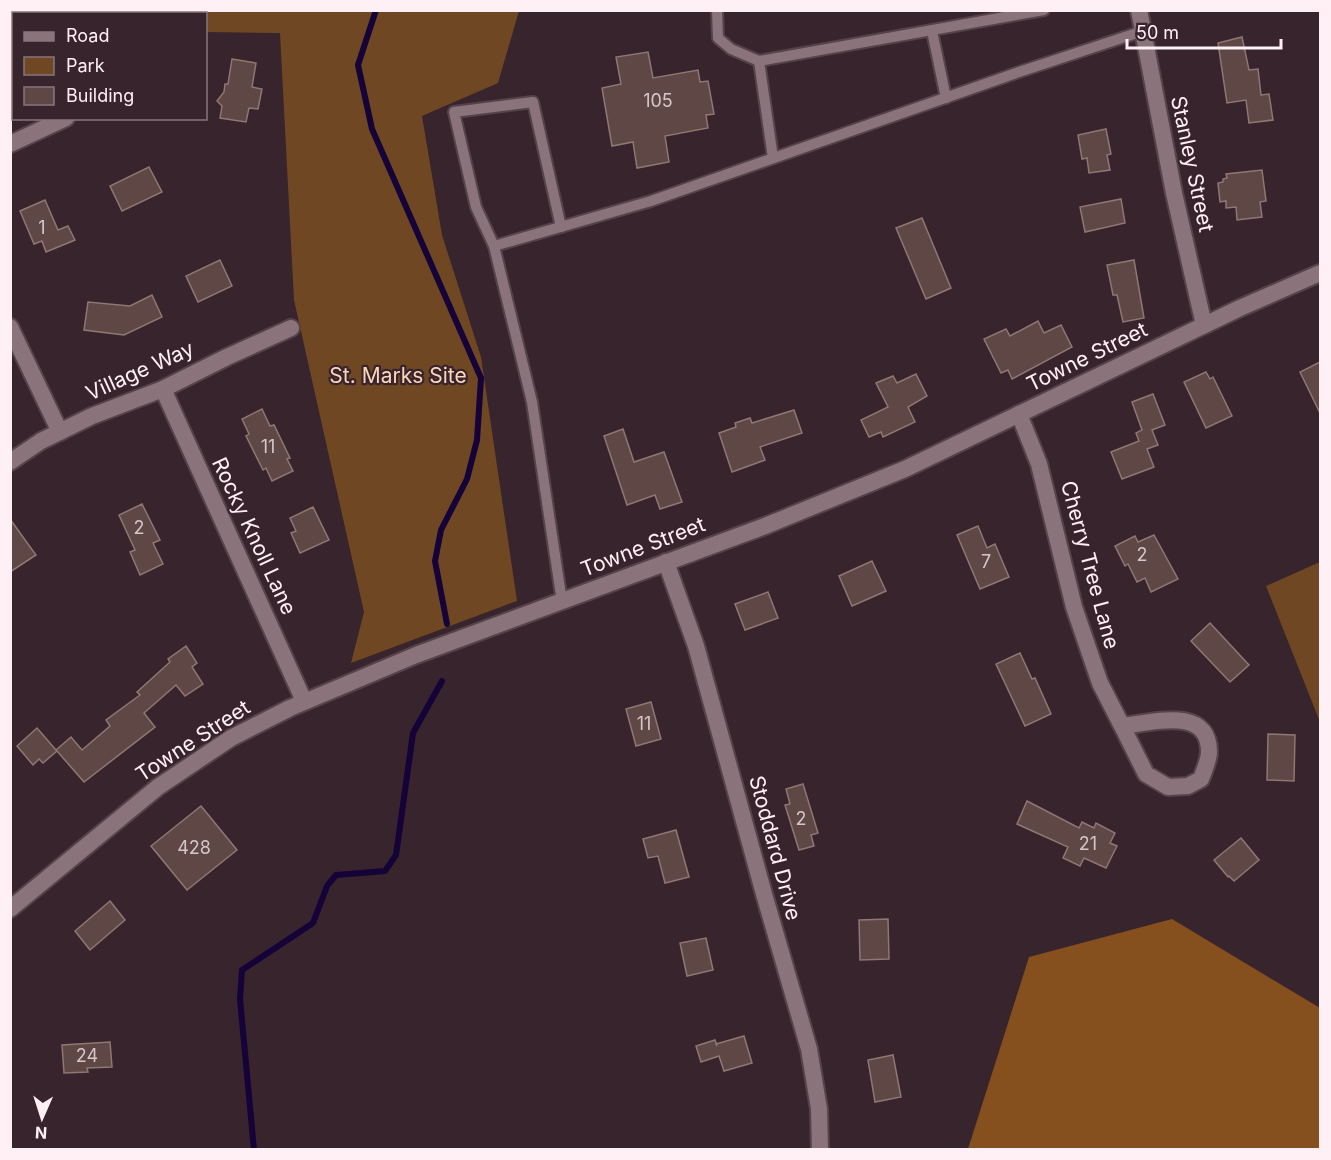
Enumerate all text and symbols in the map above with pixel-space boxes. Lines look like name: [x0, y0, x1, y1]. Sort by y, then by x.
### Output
legend: [12, 12, 207, 120]
scale bar: [1127, 12, 1282, 50]
text: 50 m: [1136, 22, 1179, 43]
text: Road: [66, 25, 109, 46]
text: Park: [66, 55, 105, 76]
text: Building: [66, 85, 134, 106]
house number: 105: [643, 90, 673, 111]
street label: Stanley Street: [1166, 94, 1219, 234]
house number: 1: [38, 217, 46, 238]
street label: Towne Street: [1022, 317, 1151, 397]
street label: Village Way: [82, 336, 198, 405]
park label: St. Marks Site: [329, 363, 467, 388]
house number: 11: [261, 436, 275, 457]
street label: Rocky Knoll Lane: [207, 453, 302, 618]
street label: Cherry Tree Lane: [1056, 478, 1125, 652]
street label: Towne Street: [577, 511, 709, 582]
house number: 2: [134, 517, 144, 538]
house number: 2: [1137, 544, 1147, 565]
house number: 7: [981, 551, 991, 572]
street label: Towne Street: [131, 694, 255, 787]
house number: 11: [637, 713, 651, 734]
street label: Stoddard Drive: [744, 773, 807, 923]
house number: 2: [796, 808, 806, 829]
house number: 21: [1079, 833, 1097, 854]
house number: 428: [177, 837, 211, 858]
house number: 24: [76, 1045, 98, 1066]
north arrow: [12, 1088, 72, 1148]
text: N: [35, 1123, 48, 1143]

